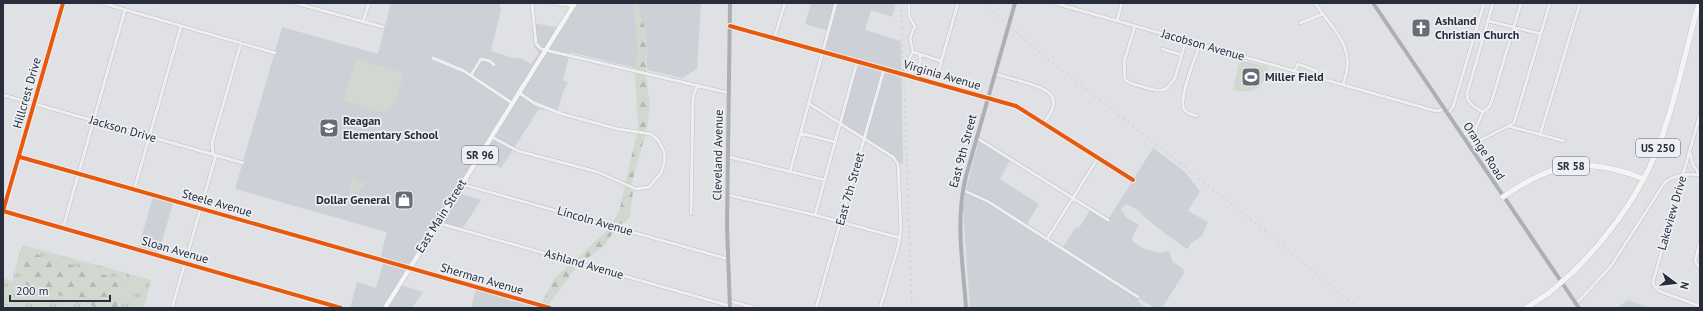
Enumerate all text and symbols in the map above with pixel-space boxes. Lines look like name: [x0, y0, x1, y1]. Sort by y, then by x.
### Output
place label: Ashland Christian Church: [1435, 13, 1519, 42]
church icon: Ashland Christian Church: [1410, 17, 1432, 39]
street label: Jacobson Avenue: [1159, 25, 1246, 64]
street label: Hillcrest Drive: [9, 56, 44, 130]
street label: Virginia Avenue: [901, 56, 983, 93]
sports icon: Miller Field: [1240, 66, 1262, 88]
place label: Miller Field: [1265, 69, 1324, 84]
street label: Cleveland Avenue: [709, 110, 726, 200]
street label: Jackson Drive: [87, 112, 158, 145]
street label: East 9th Street: [945, 112, 980, 189]
place label: Reagan Elementary School: [343, 113, 439, 142]
school or university icon: Reagan Elementary School: [318, 117, 340, 139]
street label: Orange Road: [1460, 119, 1509, 182]
road number: US 250: [1636, 139, 1680, 157]
road number: SR 96: [462, 146, 498, 164]
street label: East 7th Street: [832, 151, 867, 227]
road number: SR 58: [1553, 157, 1589, 175]
street label: Lakeview Drive: [1654, 174, 1689, 252]
street label: East Main Street: [412, 176, 469, 255]
street label: Steele Avenue: [180, 185, 254, 220]
shop icon: Dollar General: [393, 189, 415, 211]
place label: Dollar General: [316, 192, 390, 207]
street label: Lincoln Avenue: [556, 203, 635, 238]
street label: Sloan Avenue: [140, 233, 210, 266]
street label: Ashland Avenue: [543, 245, 625, 282]
street label: Sherman Avenue: [439, 260, 525, 298]
north arrow: [1655, 263, 1695, 303]
scale bar: [10, 277, 110, 303]
text: N: [1677, 280, 1692, 291]
text: 200 m: [16, 283, 49, 298]

